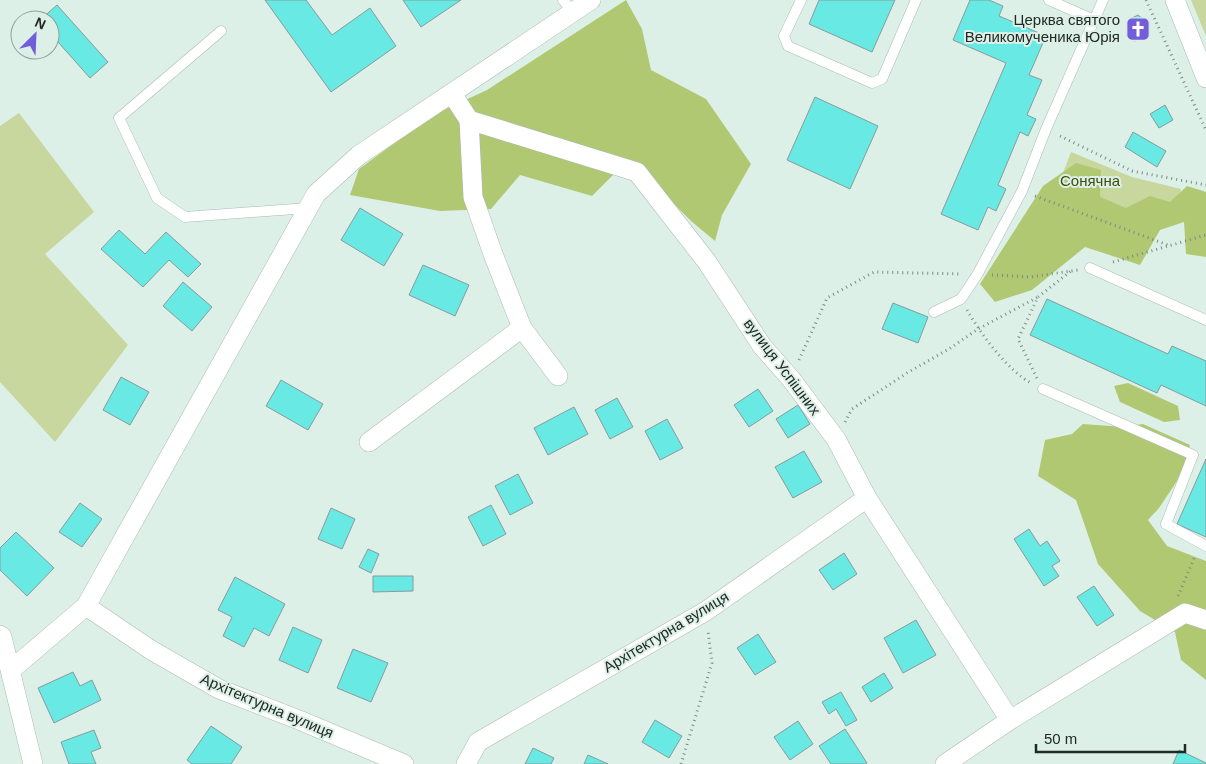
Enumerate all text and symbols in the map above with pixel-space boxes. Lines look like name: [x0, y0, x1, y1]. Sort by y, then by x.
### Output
north arrow: [10, 10, 60, 60]
place label: Церква святого Великомученика Юрія: [965, 11, 1120, 45]
text: N: [32, 14, 48, 32]
church icon: Церква святого Великомученика Юрія: [1125, 16, 1151, 42]
park label: Сонячна: [1060, 172, 1121, 189]
street label: вулиця Успішних: [741, 315, 825, 419]
street label: Архітектурна вулиця: [600, 587, 731, 676]
street label: Архітектурна вулиця: [198, 670, 336, 741]
scale bar: [1036, 722, 1185, 754]
text: 50 m: [1044, 730, 1077, 747]

